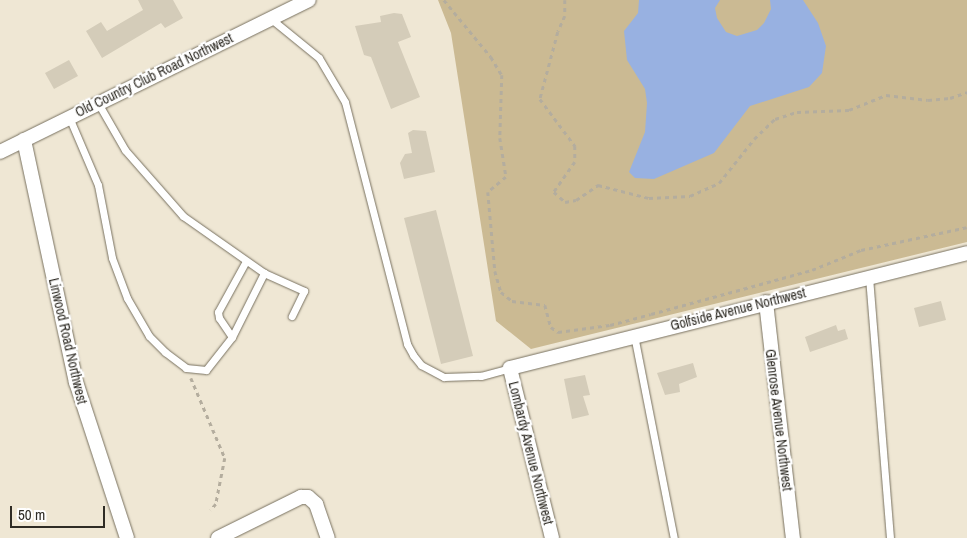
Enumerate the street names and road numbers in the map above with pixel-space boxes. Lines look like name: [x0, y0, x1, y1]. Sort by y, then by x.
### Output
street label: Old Country Club Road Northwest: [72, 29, 236, 121]
street label: Linwood Road Northwest: [45, 276, 91, 406]
street label: Golfside Avenue Northwest: [668, 284, 808, 334]
street label: Glenrose Avenue Northwest: [762, 348, 796, 492]
street label: Lombardy Avenue Northwest: [505, 379, 557, 527]

